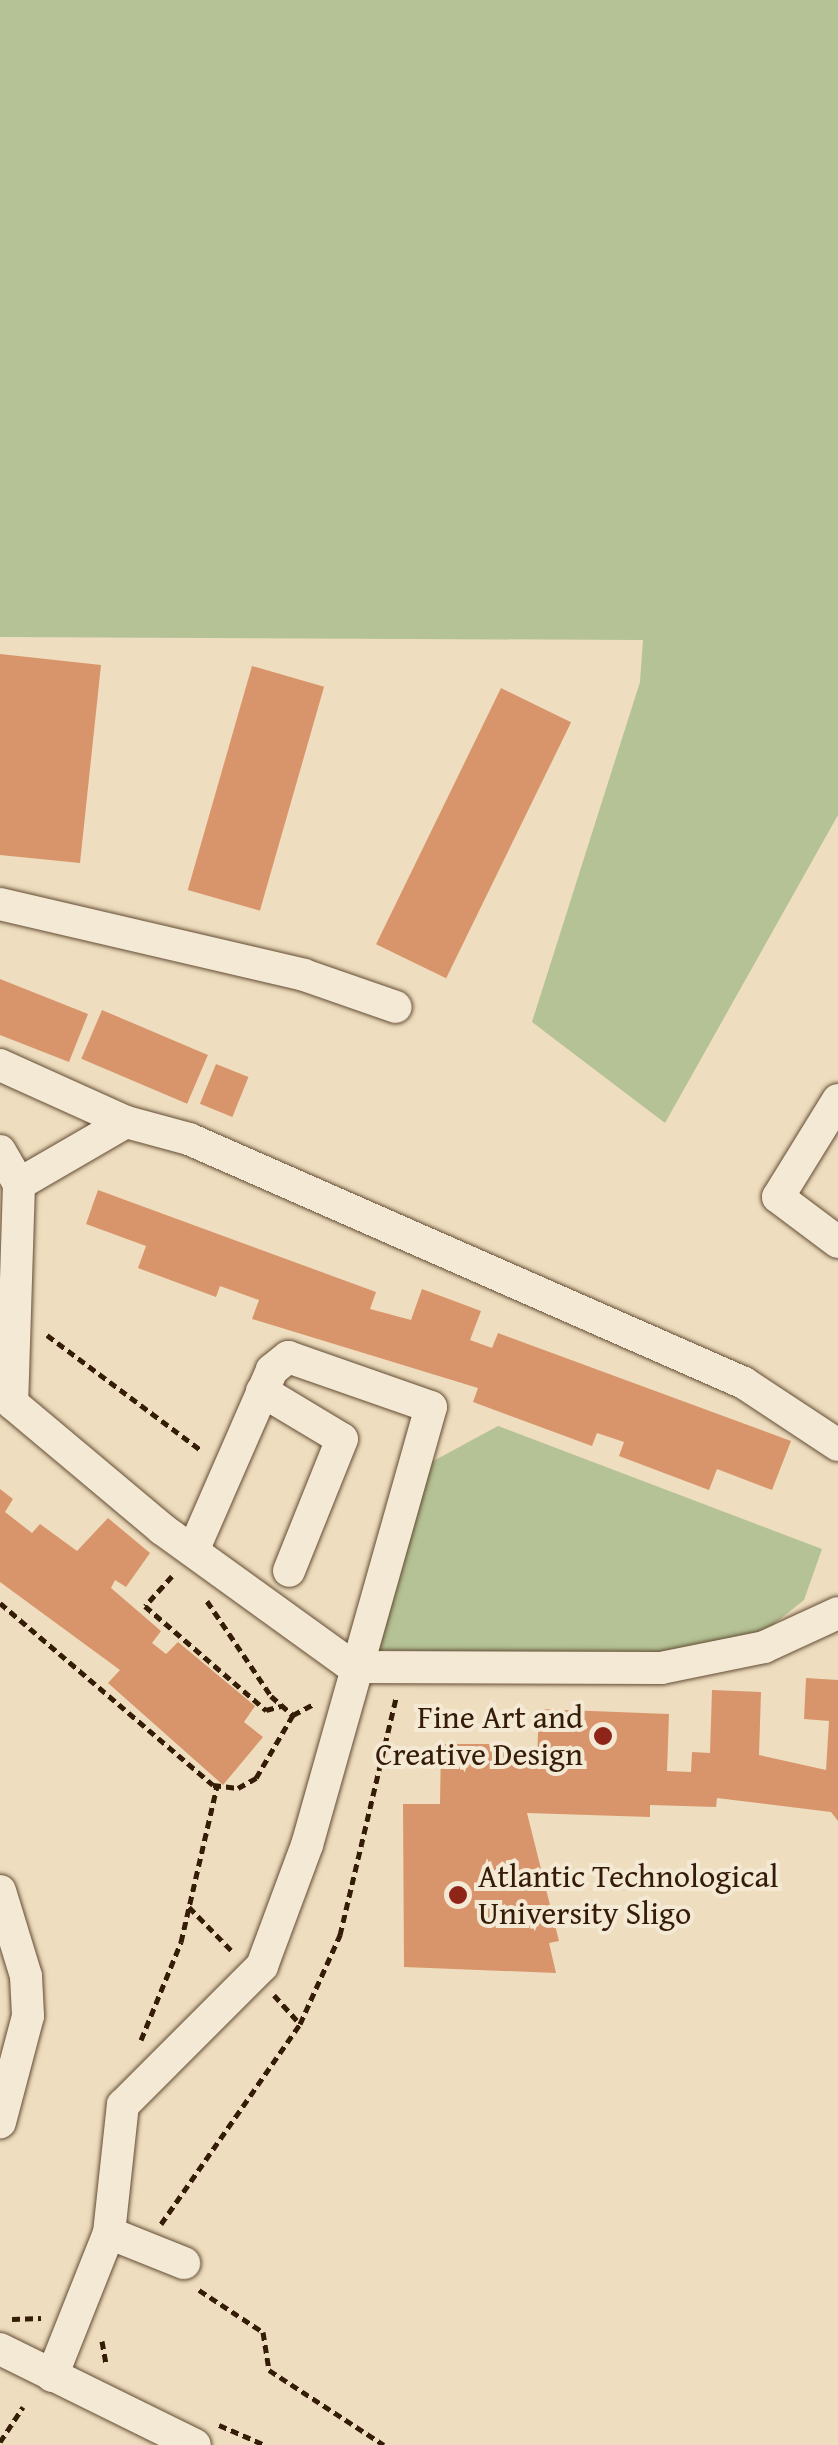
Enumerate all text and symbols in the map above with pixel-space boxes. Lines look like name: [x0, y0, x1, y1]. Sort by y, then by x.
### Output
place label: Fine Art and Creative Design: [375, 1699, 583, 1774]
marker: Fine Art and Creative Design: [592, 1725, 614, 1747]
place label: Atlantic Technological University Sligo: [478, 1858, 778, 1933]
marker: Atlantic Technological University Sligo: [447, 1884, 469, 1906]

